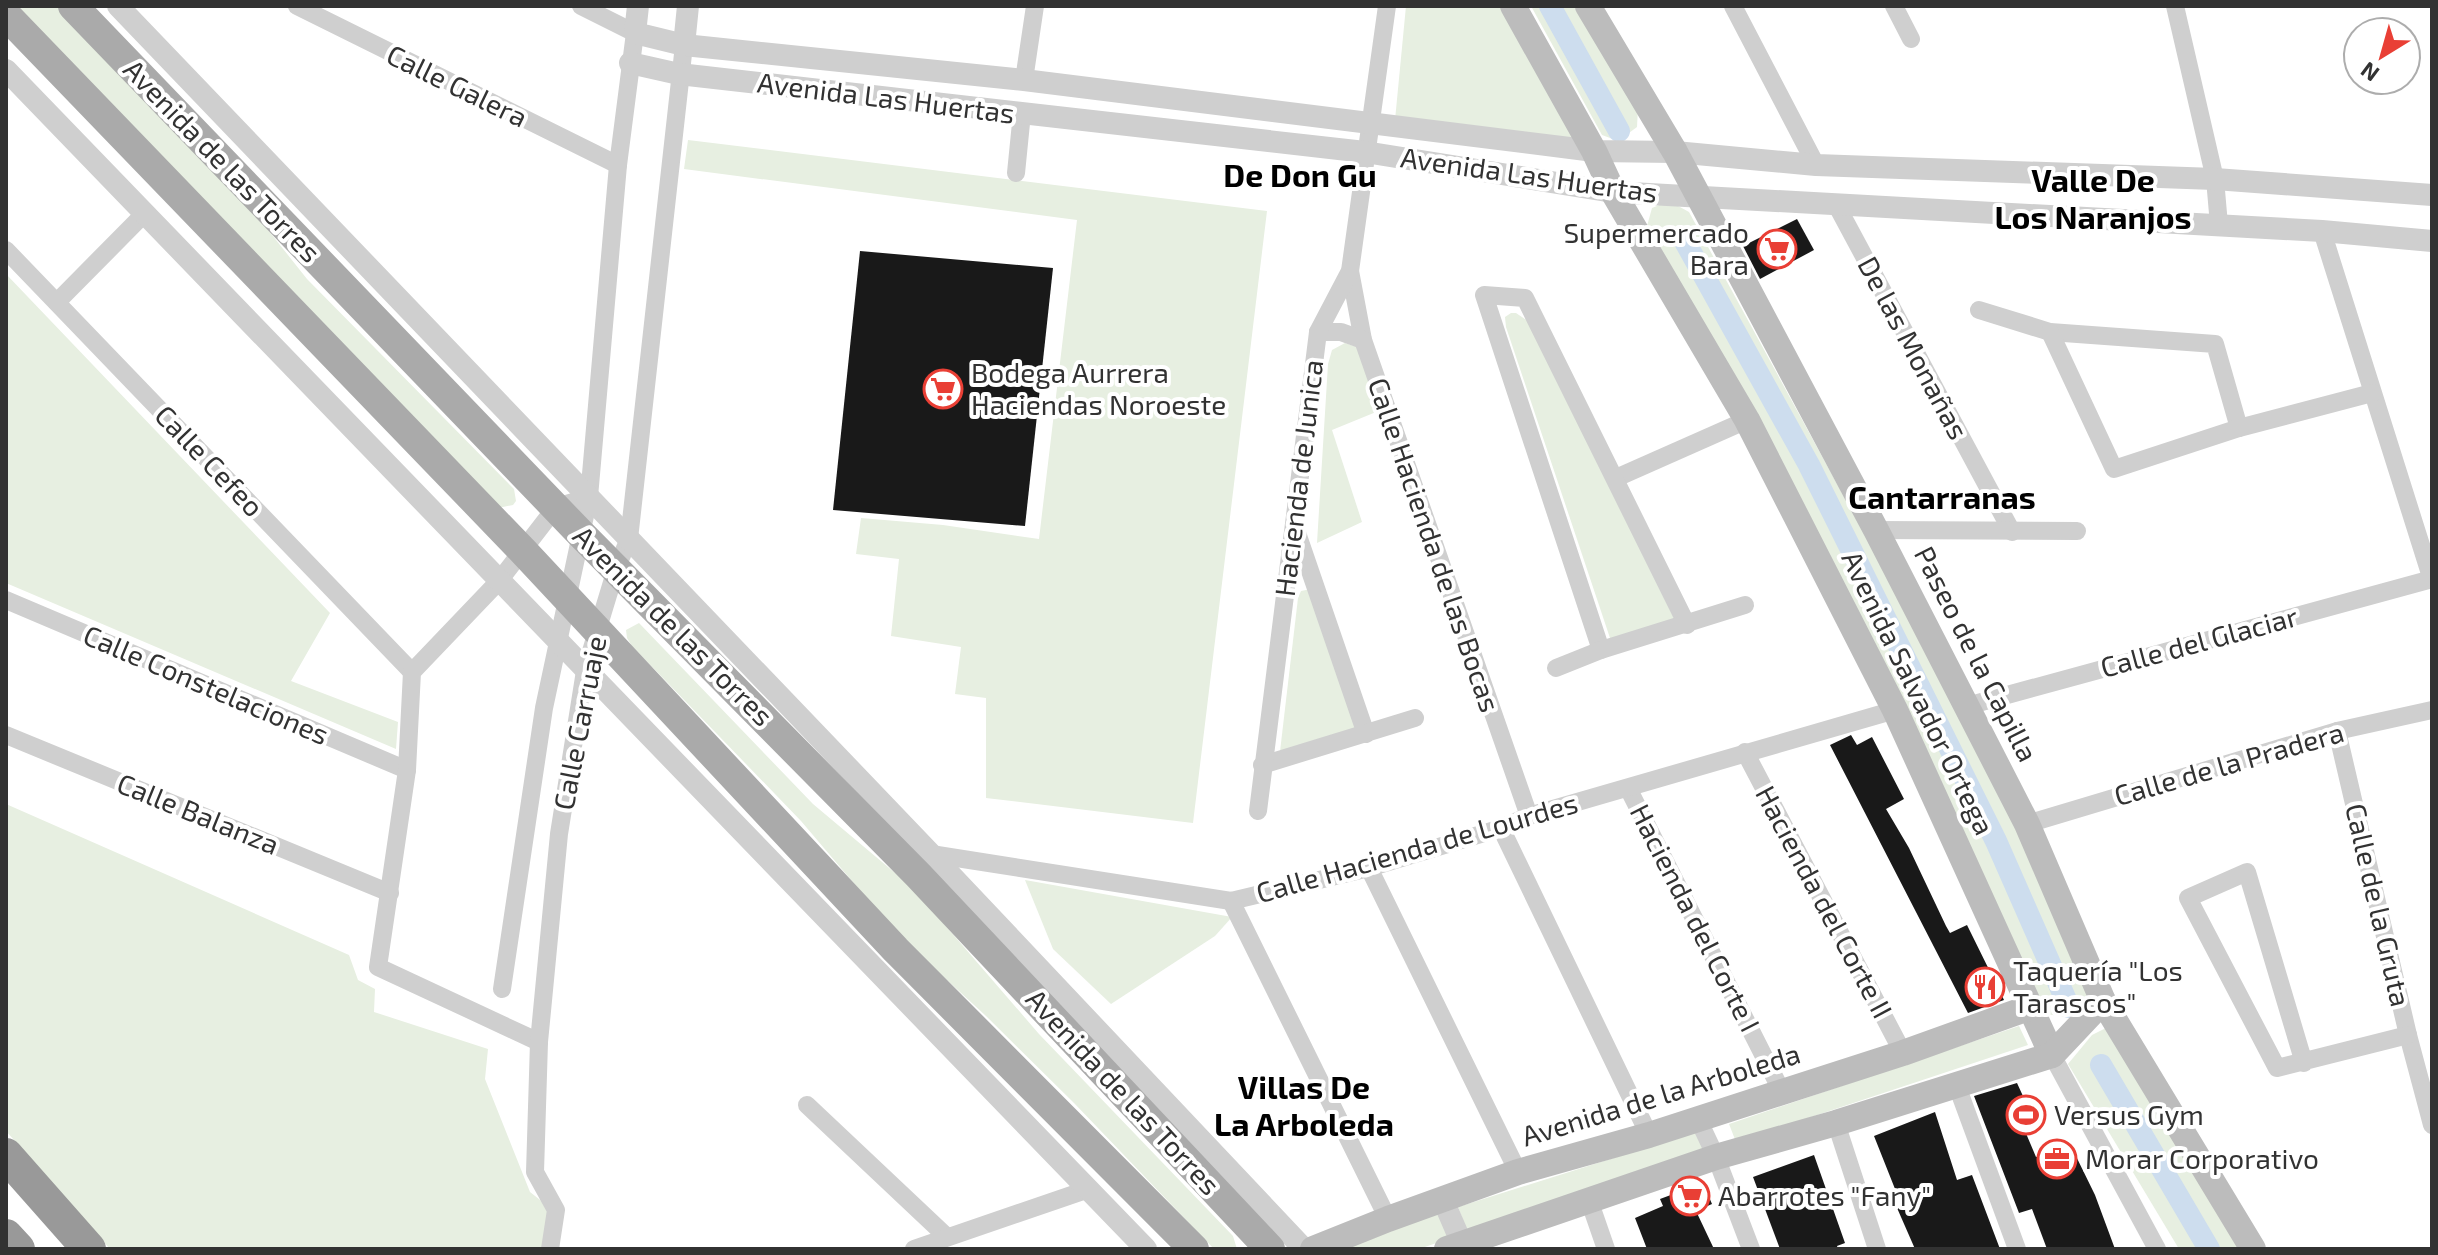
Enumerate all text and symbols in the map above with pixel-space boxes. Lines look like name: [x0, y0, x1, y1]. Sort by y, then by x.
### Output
north arrow: [2342, 16, 2422, 96]
street label: Calle Galera: [382, 36, 533, 134]
street label: Avenida de las Torres: [117, 52, 328, 269]
text: N: [2355, 58, 2384, 88]
street label: Avenida Las Huertas: [756, 64, 1017, 130]
street label: Avenida Las Huertas: [1399, 139, 1660, 209]
district label: De Don Gu: [1223, 155, 1377, 193]
district label: Valle De Los Naranjos: [1994, 160, 2192, 235]
place label: Supermercado Bara: [1563, 215, 1749, 281]
supermarket icon: Supermercado Bara: [1756, 228, 1798, 270]
street label: De las Monañas: [1851, 250, 1976, 445]
place label: Bodega Aurrera Haciendas Noroeste: [971, 355, 1226, 421]
street label: Hacienda de Junica: [1267, 358, 1329, 598]
supermarket icon: Bodega Aurrera Haciendas Noroeste: [922, 368, 964, 410]
street label: Calle Hacienda de las Bocas: [1362, 373, 1508, 716]
street label: Calle Cefeo: [148, 398, 271, 523]
district label: Cantarranas: [1848, 477, 2036, 515]
street label: Avenida de las Torres: [567, 518, 781, 732]
street label: Paseo de la Capilla: [1908, 540, 2046, 767]
street label: Avenida Salvador Ortega: [1835, 545, 2002, 840]
street label: Calle del Glaciar: [2096, 598, 2301, 684]
street label: Calle Constelaciones: [79, 617, 334, 751]
street label: Calle Carruaje: [546, 633, 613, 813]
street label: Calle de la Pradera: [2110, 714, 2347, 812]
street label: Calle Balanza: [112, 765, 284, 861]
street label: Hacienda del Corte II: [1749, 779, 1901, 1024]
street label: Calle Hacienda de Lourdes: [1252, 785, 1581, 909]
street label: Hacienda del Corte I: [1624, 798, 1768, 1037]
street label: Calle de la Gruta: [2339, 800, 2419, 1010]
place label: Taquería "Los Tarascos": [2013, 953, 2183, 1019]
restaurant icon: Taquería "Los Tarascos": [1964, 966, 2006, 1008]
street label: Avenida de las Torres: [1020, 981, 1228, 1201]
street label: Avenida de la Arboleda: [1517, 1035, 1804, 1153]
district label: Villas De La Arboleda: [1214, 1067, 1394, 1142]
sports icon: Versus Gym: [2005, 1094, 2047, 1136]
place label: Versus Gym: [2054, 1097, 2204, 1131]
office icon: Morar Corporativo: [2036, 1138, 2078, 1180]
place label: Morar Corporativo: [2085, 1141, 2319, 1175]
supermarket icon: Abarrotes "Fany": [1669, 1175, 1711, 1217]
place label: Abarrotes "Fany": [1718, 1178, 1931, 1212]

